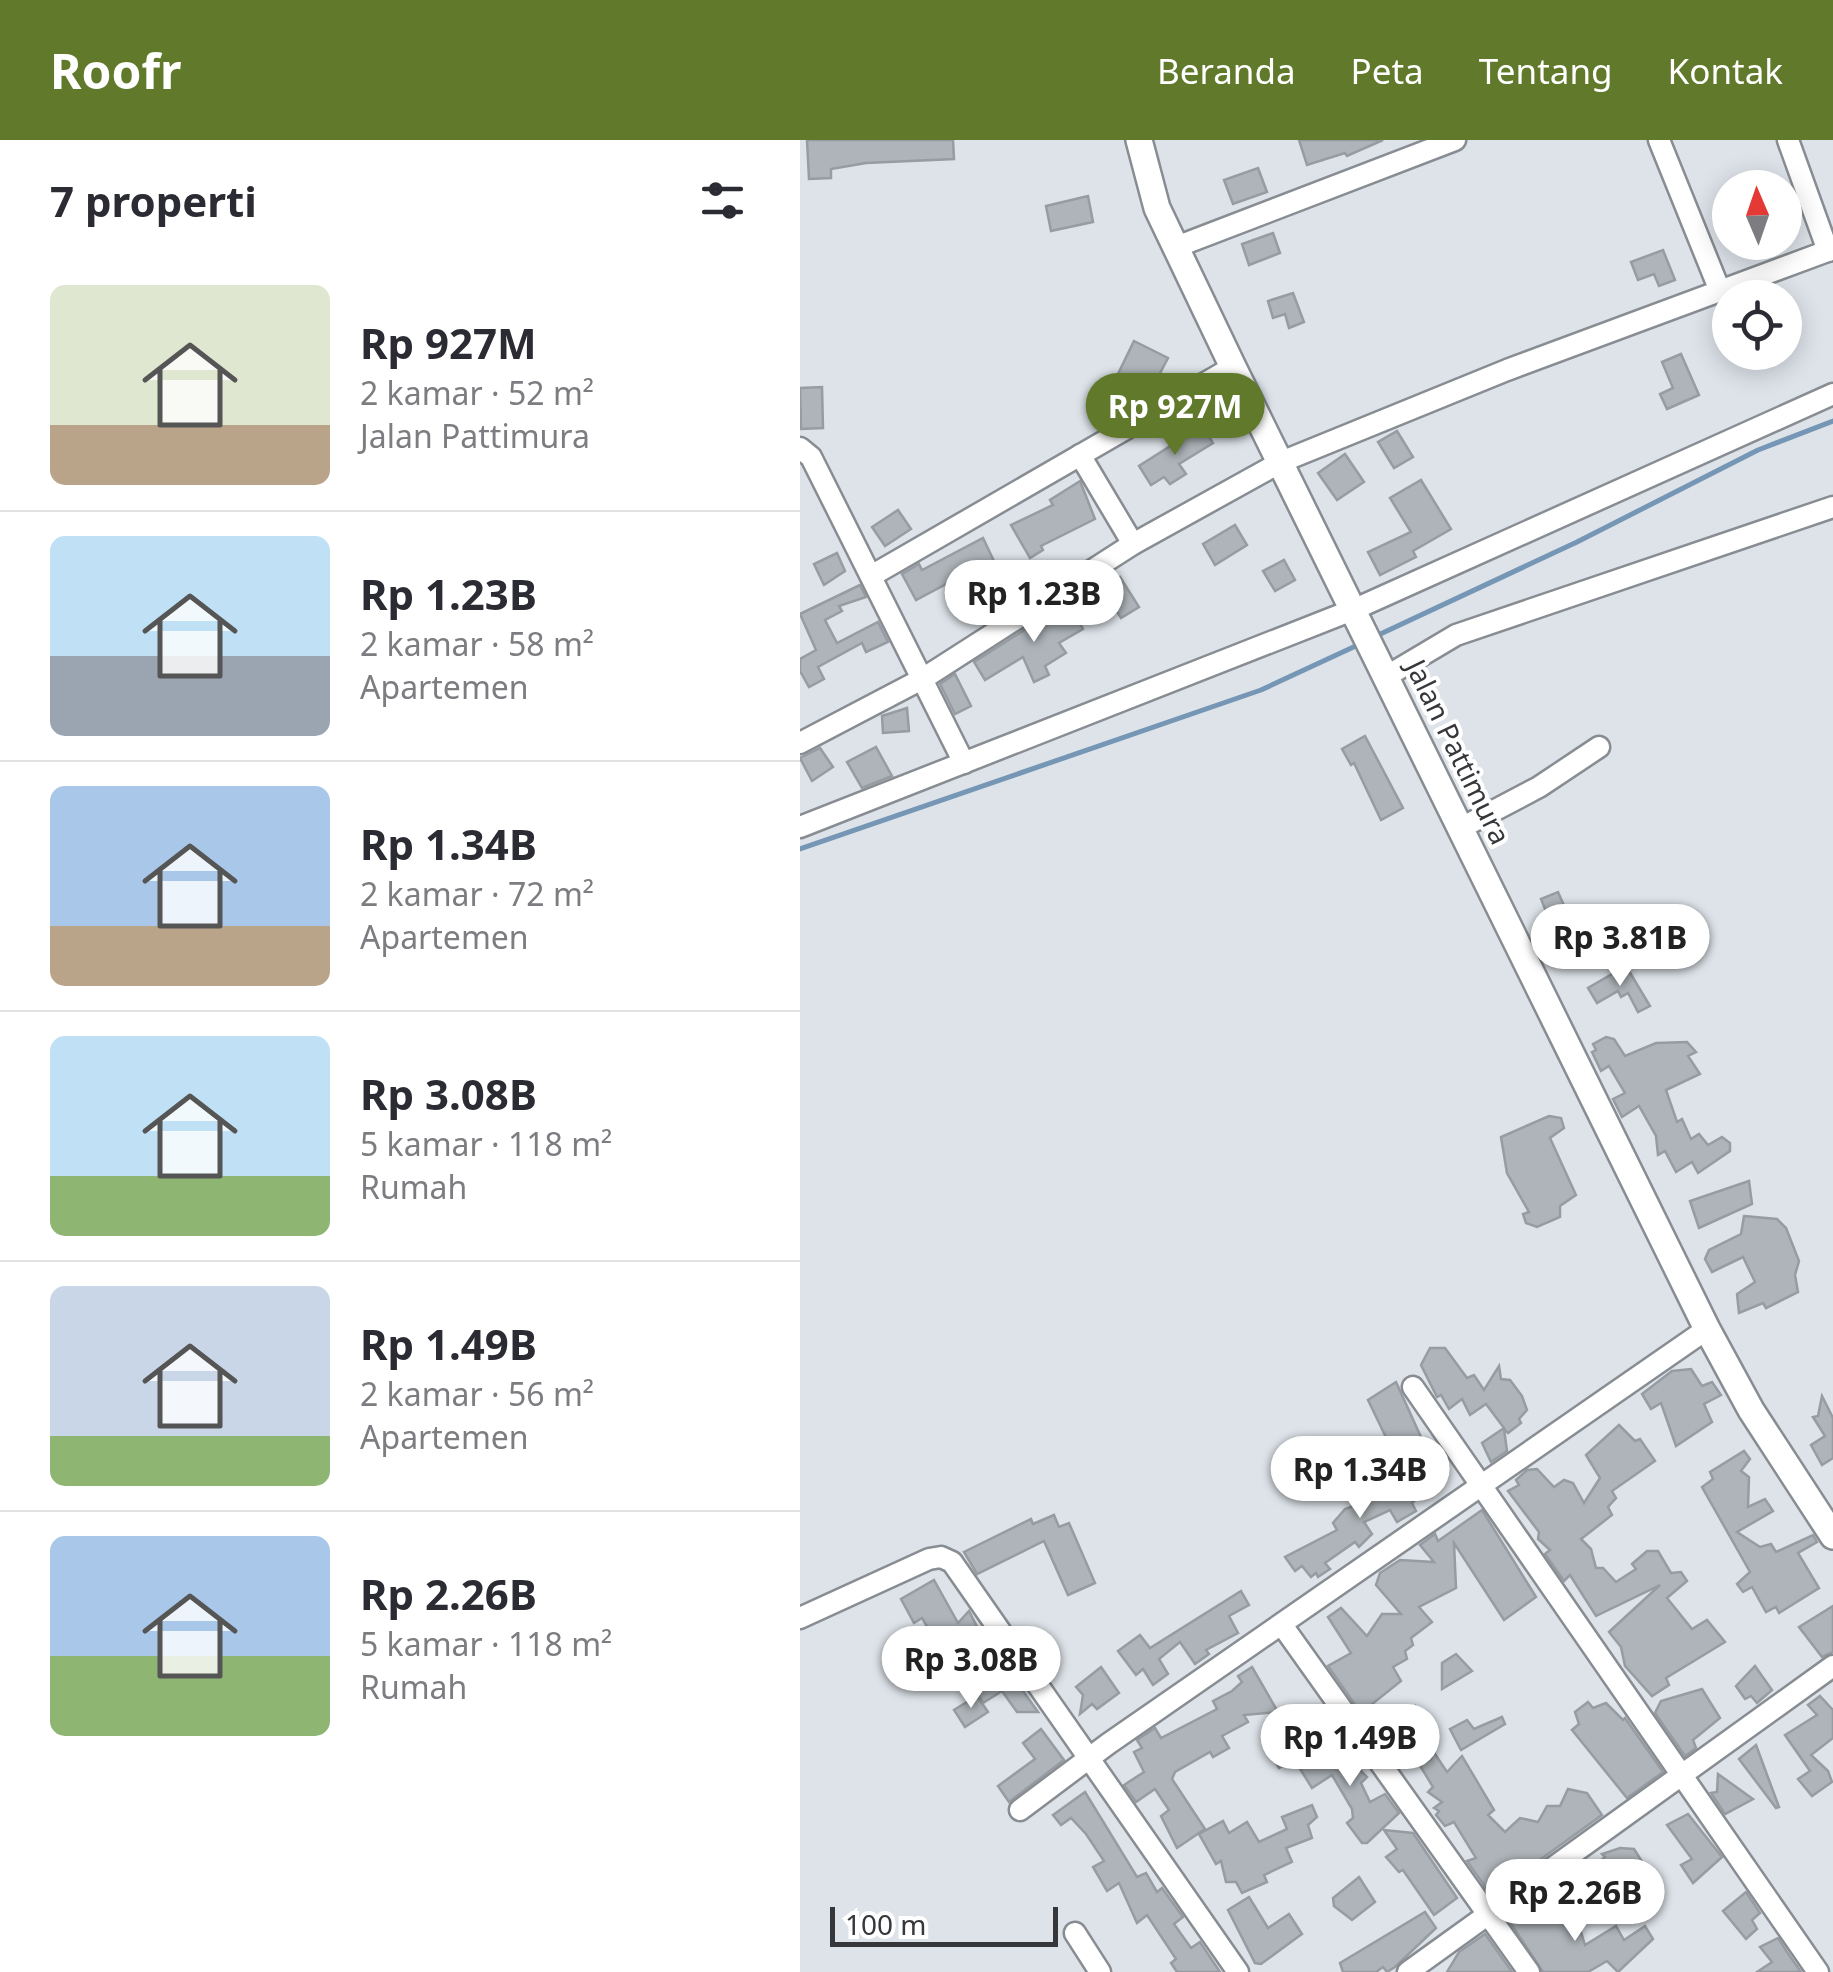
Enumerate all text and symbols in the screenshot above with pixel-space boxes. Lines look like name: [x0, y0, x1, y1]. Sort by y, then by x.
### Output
text: Roofr: [50, 38, 182, 103]
text: Beranda: [1157, 47, 1296, 94]
text: Peta: [1351, 47, 1424, 94]
text: Tentang: [1479, 47, 1613, 94]
text: Kontak: [1668, 47, 1783, 94]
north arrow: [1712, 170, 1802, 260]
map controls: [1712, 170, 1802, 370]
text: 7 properti: [50, 172, 257, 229]
icon: filters: [695, 173, 750, 228]
button: locate: [1712, 280, 1802, 370]
text: Rp 927M: [360, 314, 537, 371]
icon: home: [130, 325, 250, 445]
text: 2 kamar · 52 m²: [360, 371, 594, 414]
pin: Rp 927M: [1083, 373, 1267, 458]
text: Rp 927M: [1108, 384, 1242, 427]
text: Jalan Pattimura: [360, 414, 590, 457]
pin: Rp 1.23B: [931, 560, 1137, 645]
text: Rp 1.23B: [360, 565, 537, 622]
text: Rp 1.23B: [967, 571, 1101, 614]
icon: home: [130, 576, 250, 696]
text: 2 kamar · 58 m²: [360, 622, 594, 665]
street label: Jalan Pattimura: [1396, 650, 1520, 850]
text: Apartemen: [360, 665, 529, 708]
text: Rp 1.34B: [360, 815, 537, 872]
icon: home: [130, 826, 250, 946]
text: 2 kamar · 72 m²: [360, 872, 594, 915]
pin: Rp 3.81B: [1517, 904, 1723, 989]
text: Apartemen: [360, 915, 529, 958]
text: Rp 3.81B: [1553, 915, 1687, 958]
text: Rp 3.08B: [360, 1065, 537, 1122]
icon: home: [130, 1076, 250, 1196]
text: 5 kamar · 118 m²: [360, 1122, 612, 1165]
text: Rumah: [360, 1165, 467, 1208]
text: Rp 1.49B: [360, 1315, 537, 1372]
icon: home: [130, 1326, 250, 1446]
text: 2 kamar · 56 m²: [360, 1372, 594, 1415]
text: Apartemen: [360, 1415, 529, 1458]
pin: Rp 1.34B: [1257, 1436, 1463, 1521]
text: Rp 1.34B: [1293, 1447, 1427, 1490]
text: Rp 2.26B: [360, 1565, 537, 1622]
icon: home: [130, 1576, 250, 1696]
text: 5 kamar · 118 m²: [360, 1622, 612, 1665]
pin: Rp 3.08B: [868, 1626, 1074, 1711]
text: Rp 3.08B: [904, 1637, 1038, 1680]
text: Rumah: [360, 1665, 467, 1708]
pin: Rp 1.49B: [1247, 1704, 1453, 1789]
text: Rp 1.49B: [1283, 1715, 1417, 1758]
pin: Rp 2.26B: [1472, 1859, 1678, 1944]
text: Rp 2.26B: [1508, 1870, 1642, 1913]
scale bar: [830, 1902, 1058, 1946]
text: 100 m: [845, 1905, 927, 1943]

